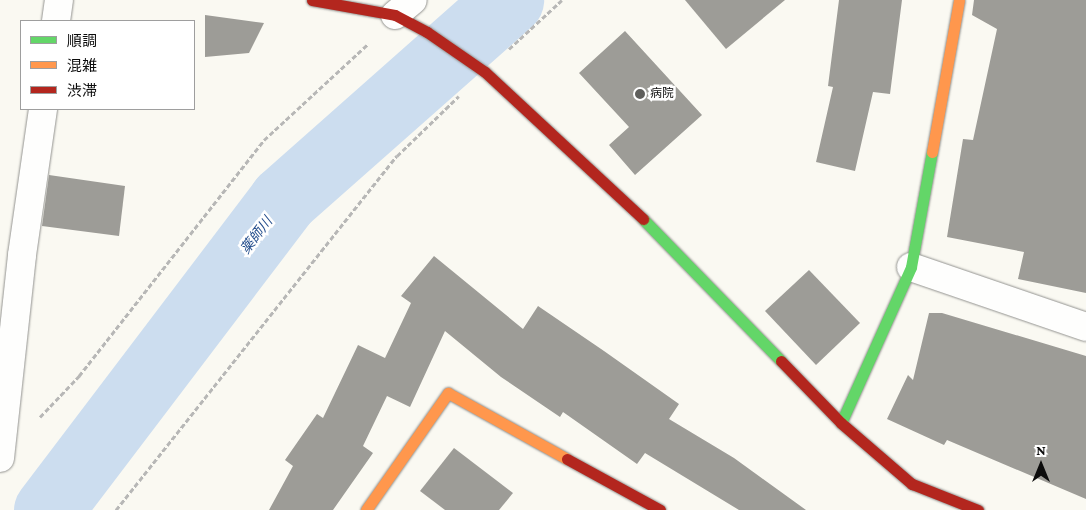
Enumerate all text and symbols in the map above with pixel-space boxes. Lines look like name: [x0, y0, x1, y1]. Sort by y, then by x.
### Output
legend: [20, 20, 195, 110]
text: 順調: [67, 33, 97, 49]
text: 混雑: [67, 58, 97, 74]
text: 渋滞: [67, 83, 97, 99]
place label: 病院: [650, 87, 674, 101]
marker: 病院: [634, 88, 646, 100]
water label: 薬師川: [237, 213, 275, 257]
north arrow: [1016, 440, 1066, 490]
text: N: [1036, 442, 1046, 458]

